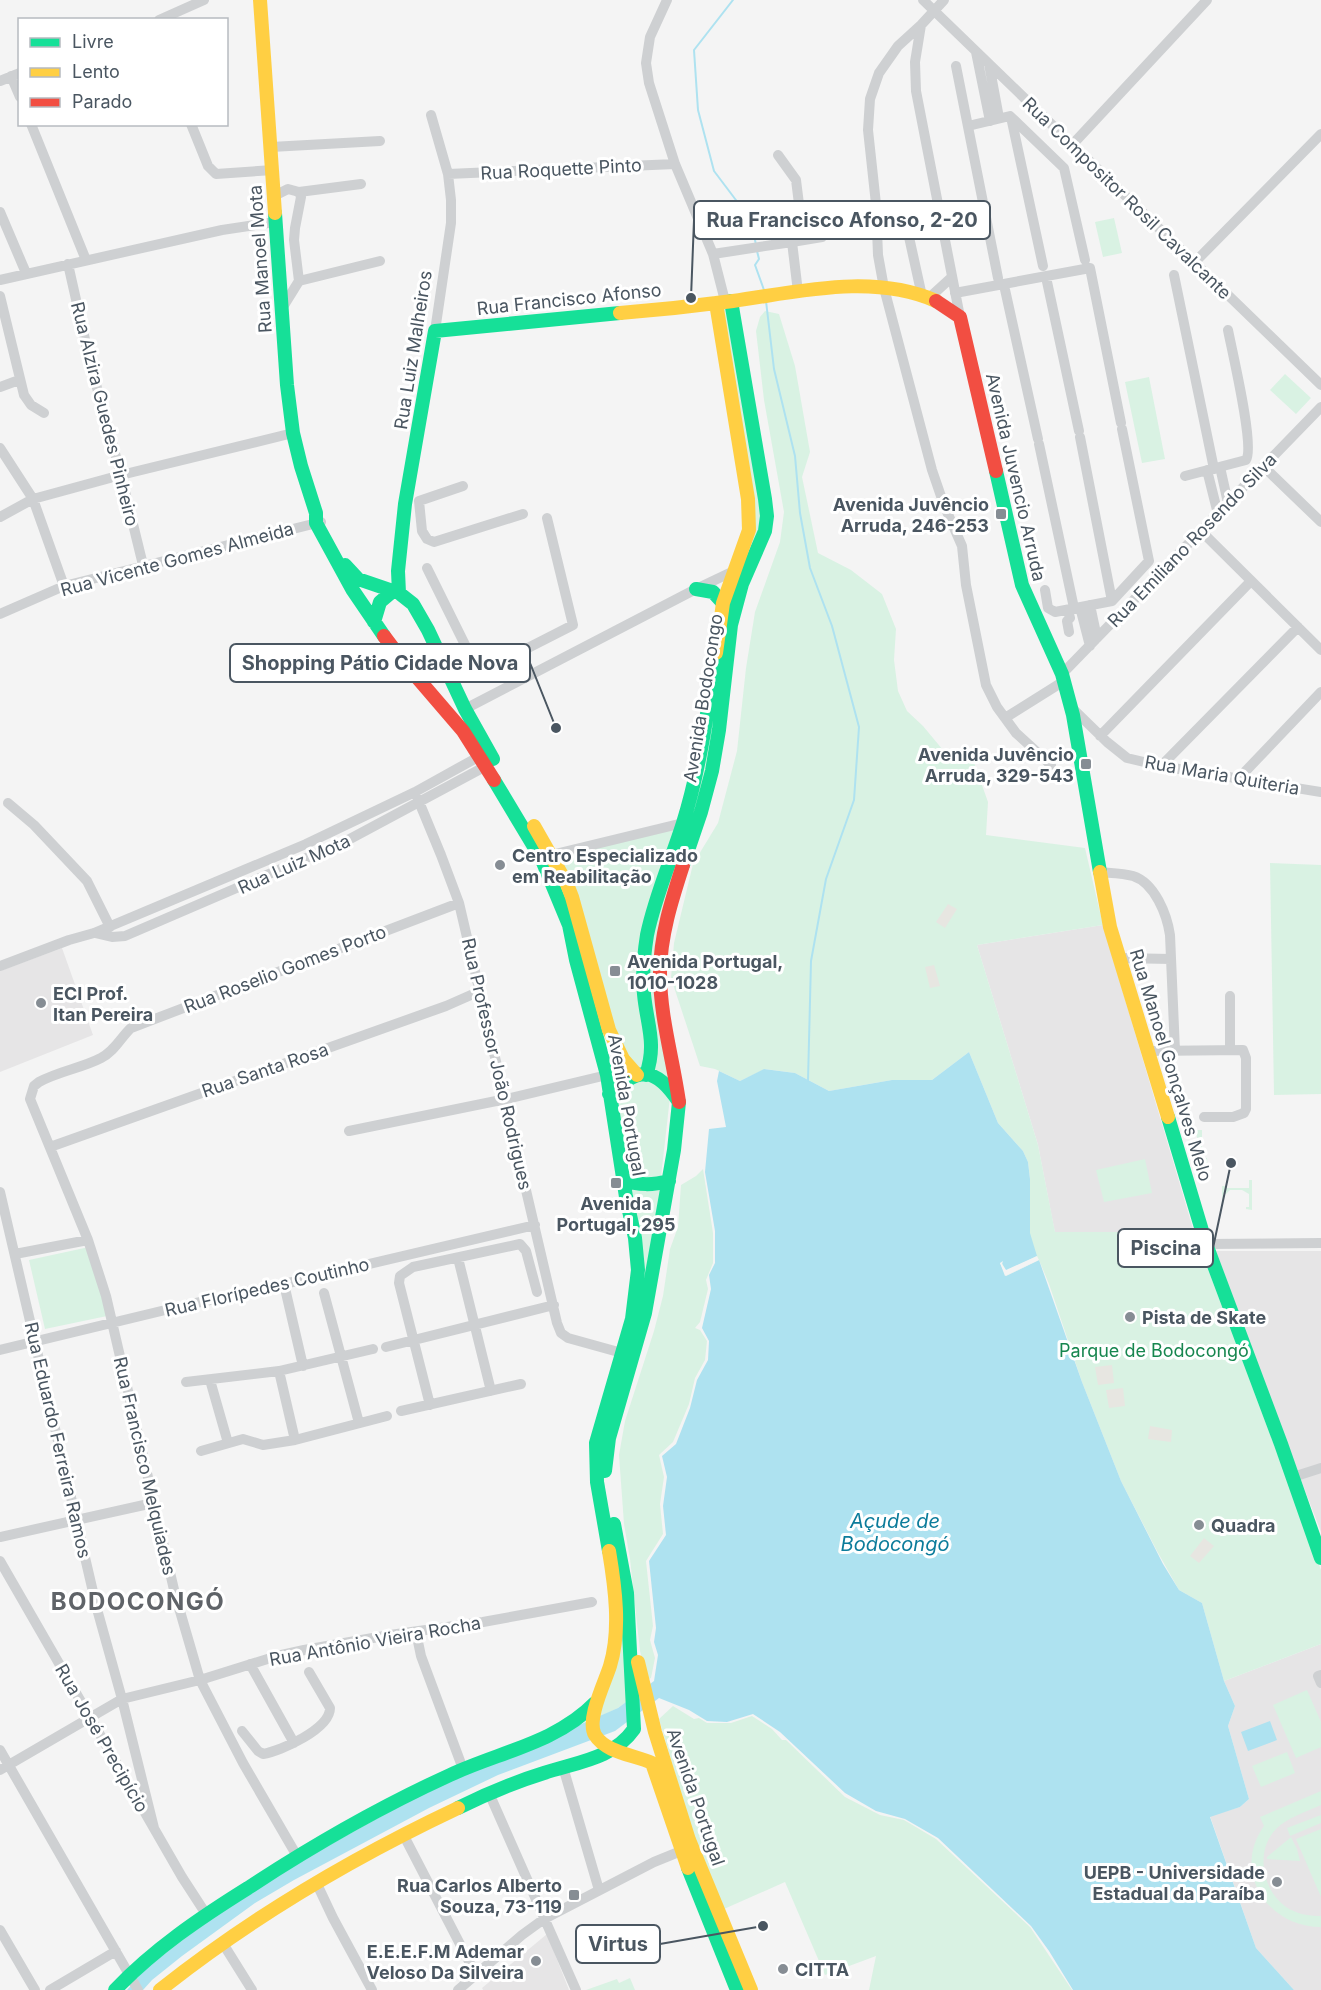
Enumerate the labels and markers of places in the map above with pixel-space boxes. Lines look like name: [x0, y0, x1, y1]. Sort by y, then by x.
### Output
callout: Rua Francisco Afonso, 2-20: [694, 201, 990, 239]
place label: Avenida Juvêncio Arruda, 246-253: [833, 494, 989, 536]
marker: Avenida Juvêncio Arruda, 246-253: [994, 507, 1008, 521]
callout: Shopping Pátio Cidade Nova: [230, 644, 530, 682]
place label: Avenida Juvêncio Arruda, 329-543: [918, 744, 1074, 786]
marker: Avenida Juvêncio Arruda, 329-543: [1079, 757, 1093, 771]
place label: Centro Especializado em Reabilitação: [512, 845, 698, 887]
marker: Centro Especializado em Reabilitação: [493, 858, 507, 872]
place label: Avenida Portugal, 1010-1028: [627, 951, 783, 993]
marker: Avenida Portugal, 1010-1028: [608, 964, 622, 978]
place label: ECI Prof. Itan Pereira: [53, 983, 153, 1025]
marker: ECI Prof. Itan Pereira: [34, 996, 48, 1010]
marker: Avenida Portugal, 295: [609, 1176, 623, 1190]
place label: Avenida Portugal, 295: [557, 1193, 676, 1235]
callout: Piscina: [1118, 1229, 1213, 1267]
place label: Pista de Skate: [1142, 1307, 1266, 1328]
marker: Pista de Skate: [1123, 1310, 1137, 1324]
place label: Quadra: [1211, 1515, 1276, 1536]
marker: Quadra: [1192, 1518, 1206, 1532]
place label: UEPB - Universidade Estadual da Paraíba: [1084, 1862, 1265, 1904]
place label: Rua Carlos Alberto Souza, 73-119: [397, 1875, 562, 1917]
marker: UEPB - Universidade Estadual da Paraíba: [1270, 1875, 1284, 1889]
marker: Rua Carlos Alberto Souza, 73-119: [567, 1888, 581, 1902]
callout: Virtus: [576, 1925, 660, 1963]
place label: E.E.E.F.M Ademar Veloso Da Silveira: [367, 1941, 524, 1983]
marker: E.E.E.F.M Ademar Veloso Da Silveira: [529, 1954, 543, 1968]
place label: CITTA: [795, 1959, 849, 1980]
marker: CITTA: [776, 1962, 790, 1976]

